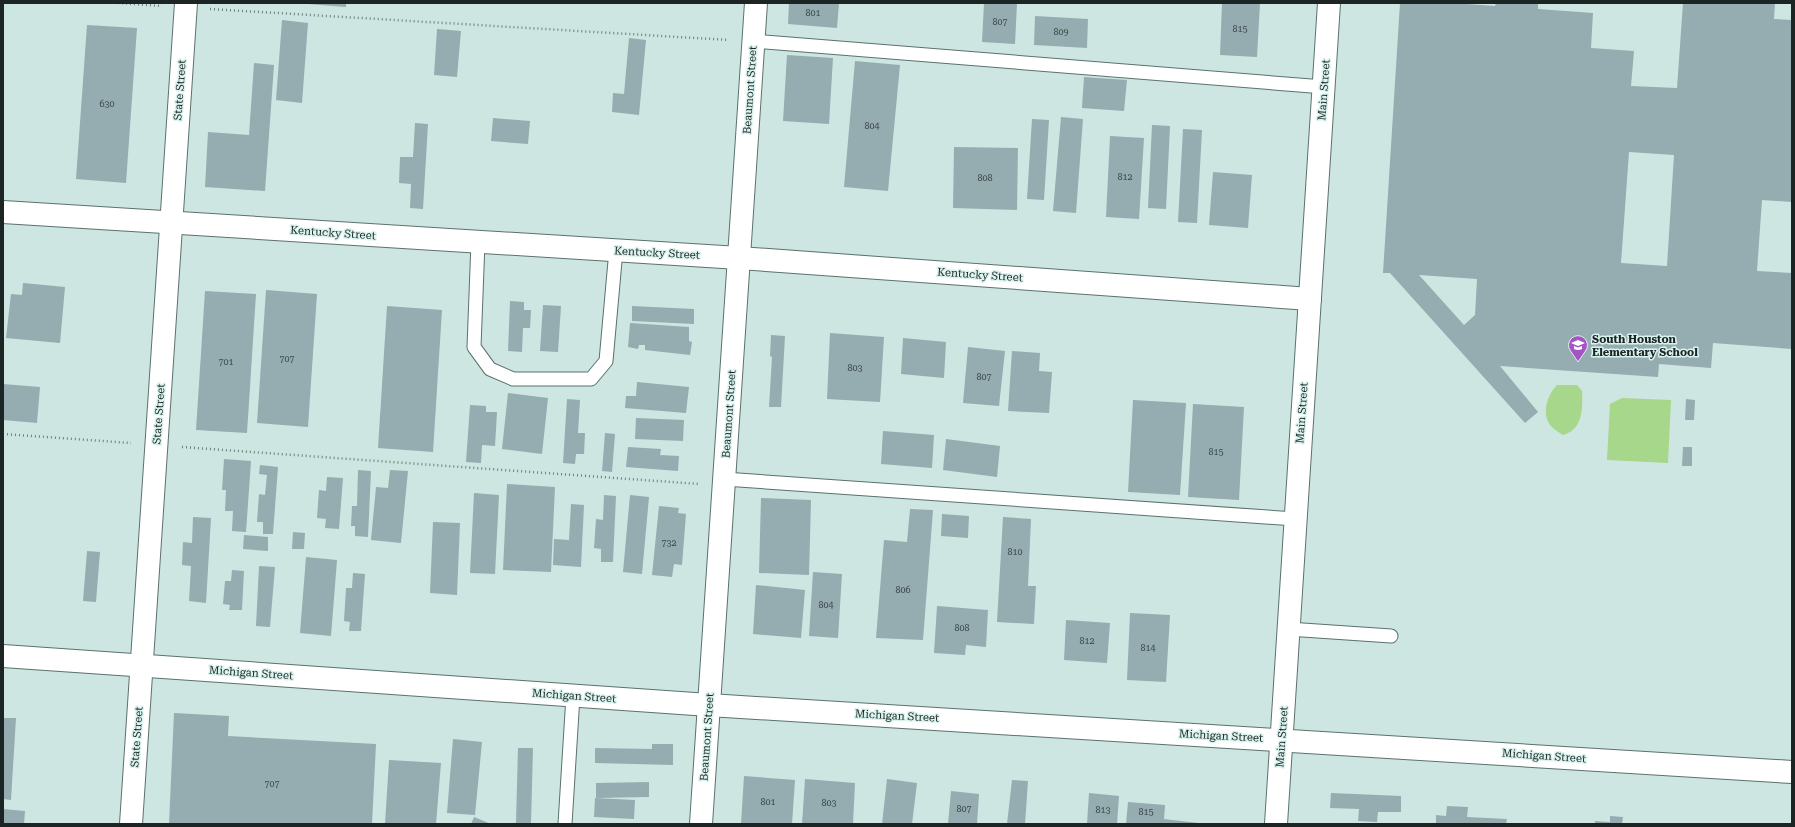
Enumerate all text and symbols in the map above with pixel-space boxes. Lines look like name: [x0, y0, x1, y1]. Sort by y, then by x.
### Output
house number: 801: [805, 8, 821, 18]
house number: 807: [992, 17, 1008, 27]
house number: 815: [1232, 24, 1248, 34]
house number: 809: [1053, 27, 1069, 37]
street label: Beaumont Street: [740, 45, 760, 135]
street label: State Street: [171, 59, 189, 121]
street label: Main Street: [1315, 59, 1333, 121]
house number: 630: [99, 99, 115, 109]
house number: 804: [864, 121, 880, 131]
house number: 812: [1117, 172, 1133, 182]
house number: 808: [977, 173, 993, 183]
street label: Kentucky Street: [290, 224, 376, 242]
street label: Kentucky Street: [614, 244, 700, 262]
street label: Kentucky Street: [937, 266, 1023, 284]
place label: South Houston Elementary School: [1592, 333, 1698, 359]
school or university icon: South Houston Elementary School: [1567, 334, 1589, 362]
house number: 707: [279, 354, 295, 364]
house number: 701: [218, 357, 234, 367]
house number: 803: [847, 363, 863, 373]
street label: Beaumont Street: [719, 369, 739, 459]
house number: 807: [976, 372, 992, 382]
street label: Main Street: [1293, 382, 1311, 444]
street label: State Street: [150, 383, 168, 445]
house number: 815: [1208, 447, 1224, 457]
house number: 732: [661, 538, 677, 548]
house number: 810: [1007, 547, 1023, 557]
house number: 806: [895, 585, 911, 595]
house number: 804: [818, 600, 834, 610]
house number: 808: [954, 623, 970, 633]
house number: 812: [1079, 636, 1095, 646]
house number: 814: [1140, 643, 1156, 653]
street label: Michigan Street: [209, 664, 293, 682]
street label: Michigan Street: [532, 687, 616, 705]
street label: Beaumont Street: [697, 692, 717, 782]
street label: State Street: [128, 706, 146, 768]
street label: Main Street: [1273, 706, 1291, 768]
street label: Michigan Street: [855, 707, 939, 725]
street label: Michigan Street: [1179, 727, 1263, 745]
street label: Michigan Street: [1502, 747, 1586, 765]
house number: 707: [264, 779, 280, 789]
house number: 801: [760, 797, 776, 807]
house number: 803: [821, 798, 837, 808]
house number: 807: [956, 804, 972, 814]
house number: 813: [1095, 805, 1111, 815]
house number: 815: [1138, 807, 1154, 817]

